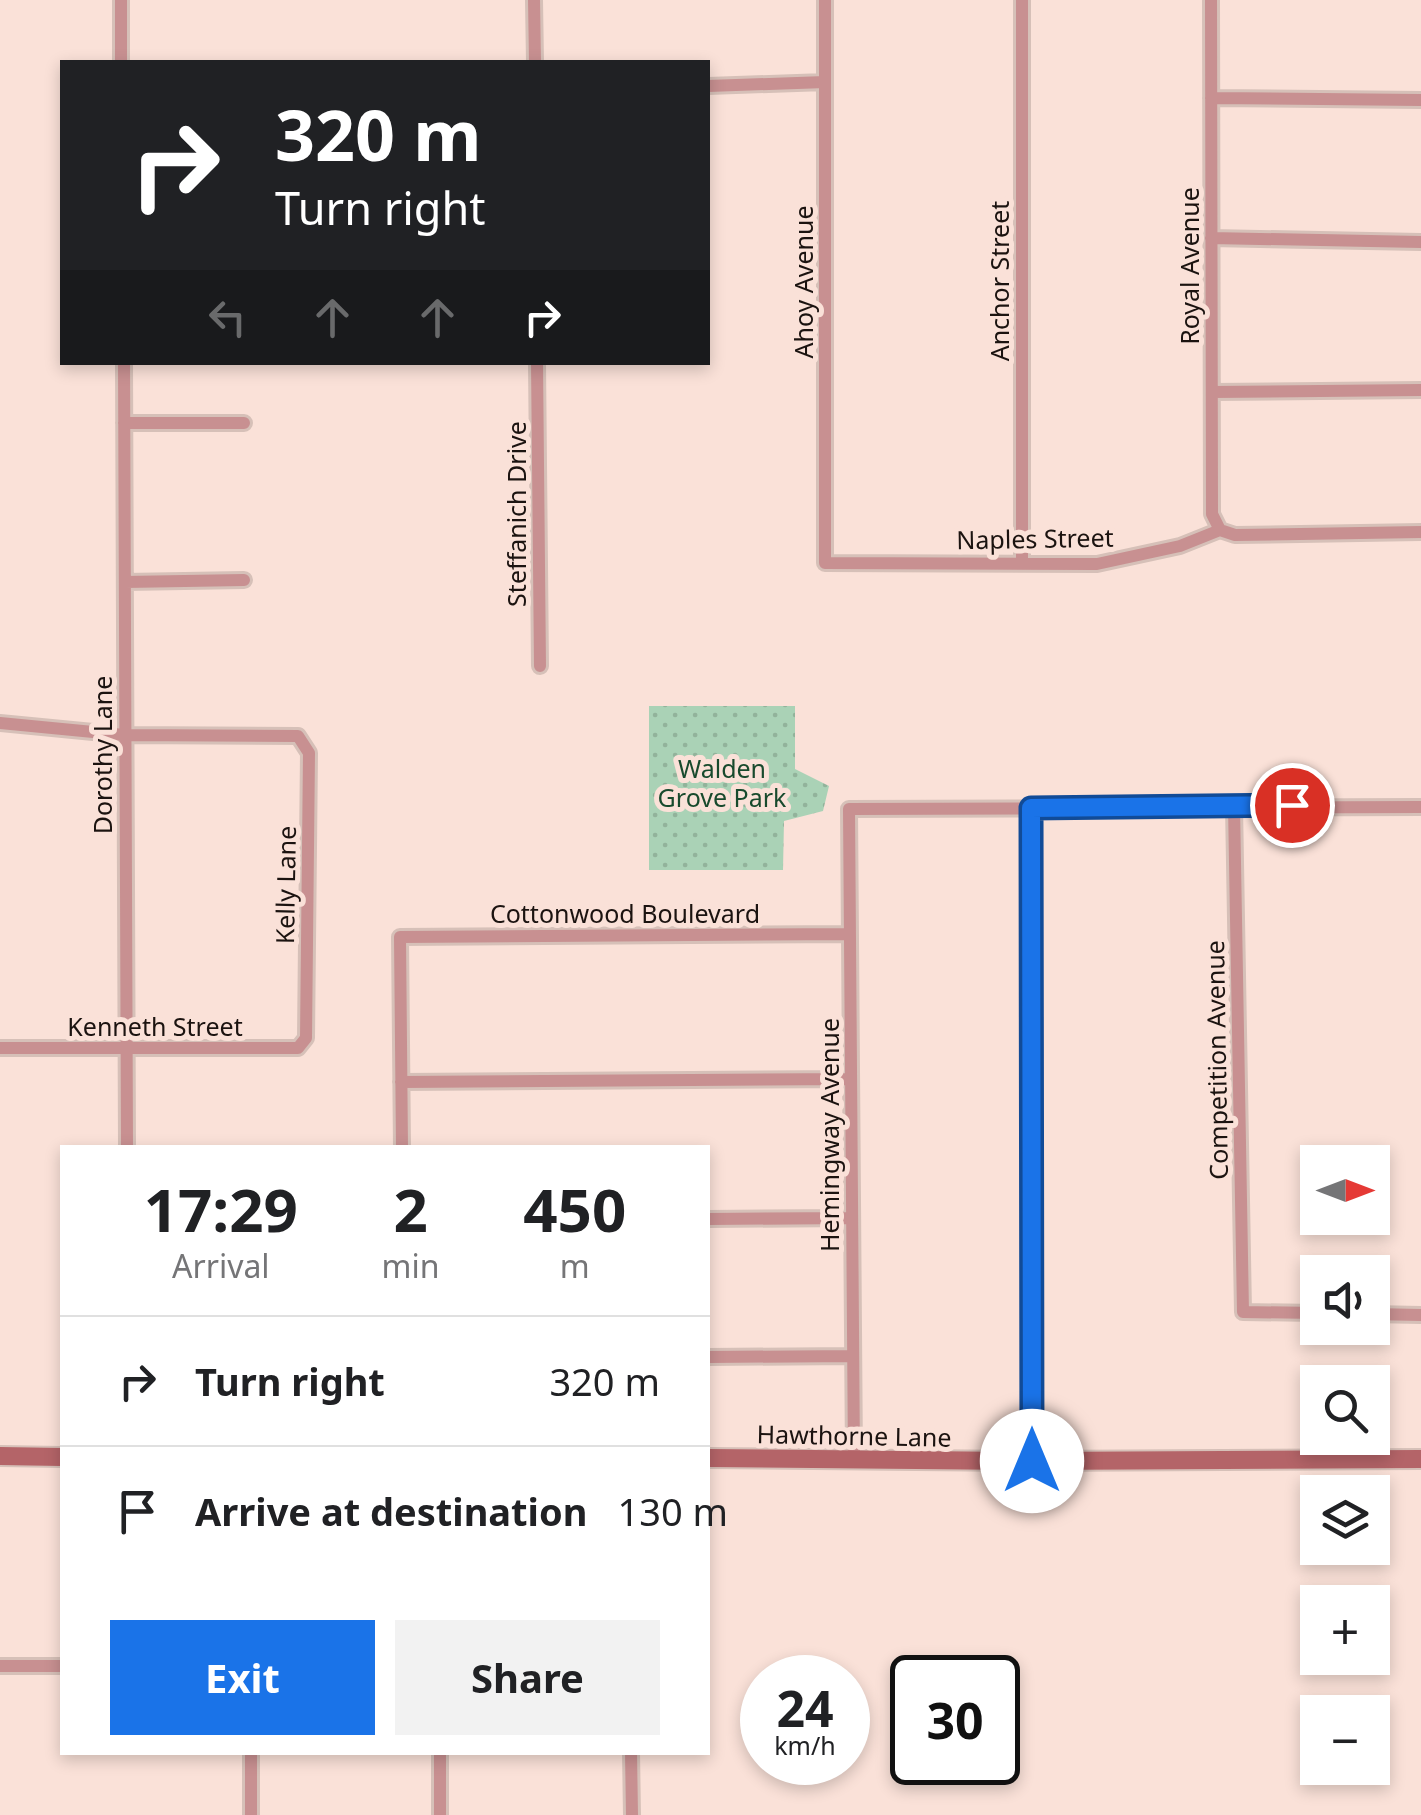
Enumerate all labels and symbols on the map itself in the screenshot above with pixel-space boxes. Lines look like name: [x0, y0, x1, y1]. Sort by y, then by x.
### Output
street label: Royal Avenue: [1172, 187, 1206, 345]
street label: Anchor Street: [982, 201, 1016, 361]
street label: Ahoy Avenue: [786, 205, 820, 359]
street label: Steffanich Drive: [499, 421, 533, 607]
street label: Naples Street: [956, 520, 1114, 556]
street label: Dorothy Lane: [85, 676, 119, 834]
park label: Walden Grove Park: [658, 751, 787, 814]
pin: [1250, 763, 1335, 848]
street label: Kelly Lane: [267, 826, 303, 944]
street label: Cottonwood Boulevard: [490, 896, 760, 930]
street label: Competition Avenue: [1197, 940, 1235, 1180]
street label: Kenneth Street: [67, 1009, 243, 1043]
street label: Hemingway Avenue: [812, 1018, 846, 1252]
north arrow: [1300, 1145, 1390, 1235]
position arrow: [980, 1409, 1084, 1513]
street label: Hawthorne Lane: [756, 1416, 952, 1454]
speed limit sign: 30: [890, 1655, 1020, 1785]

